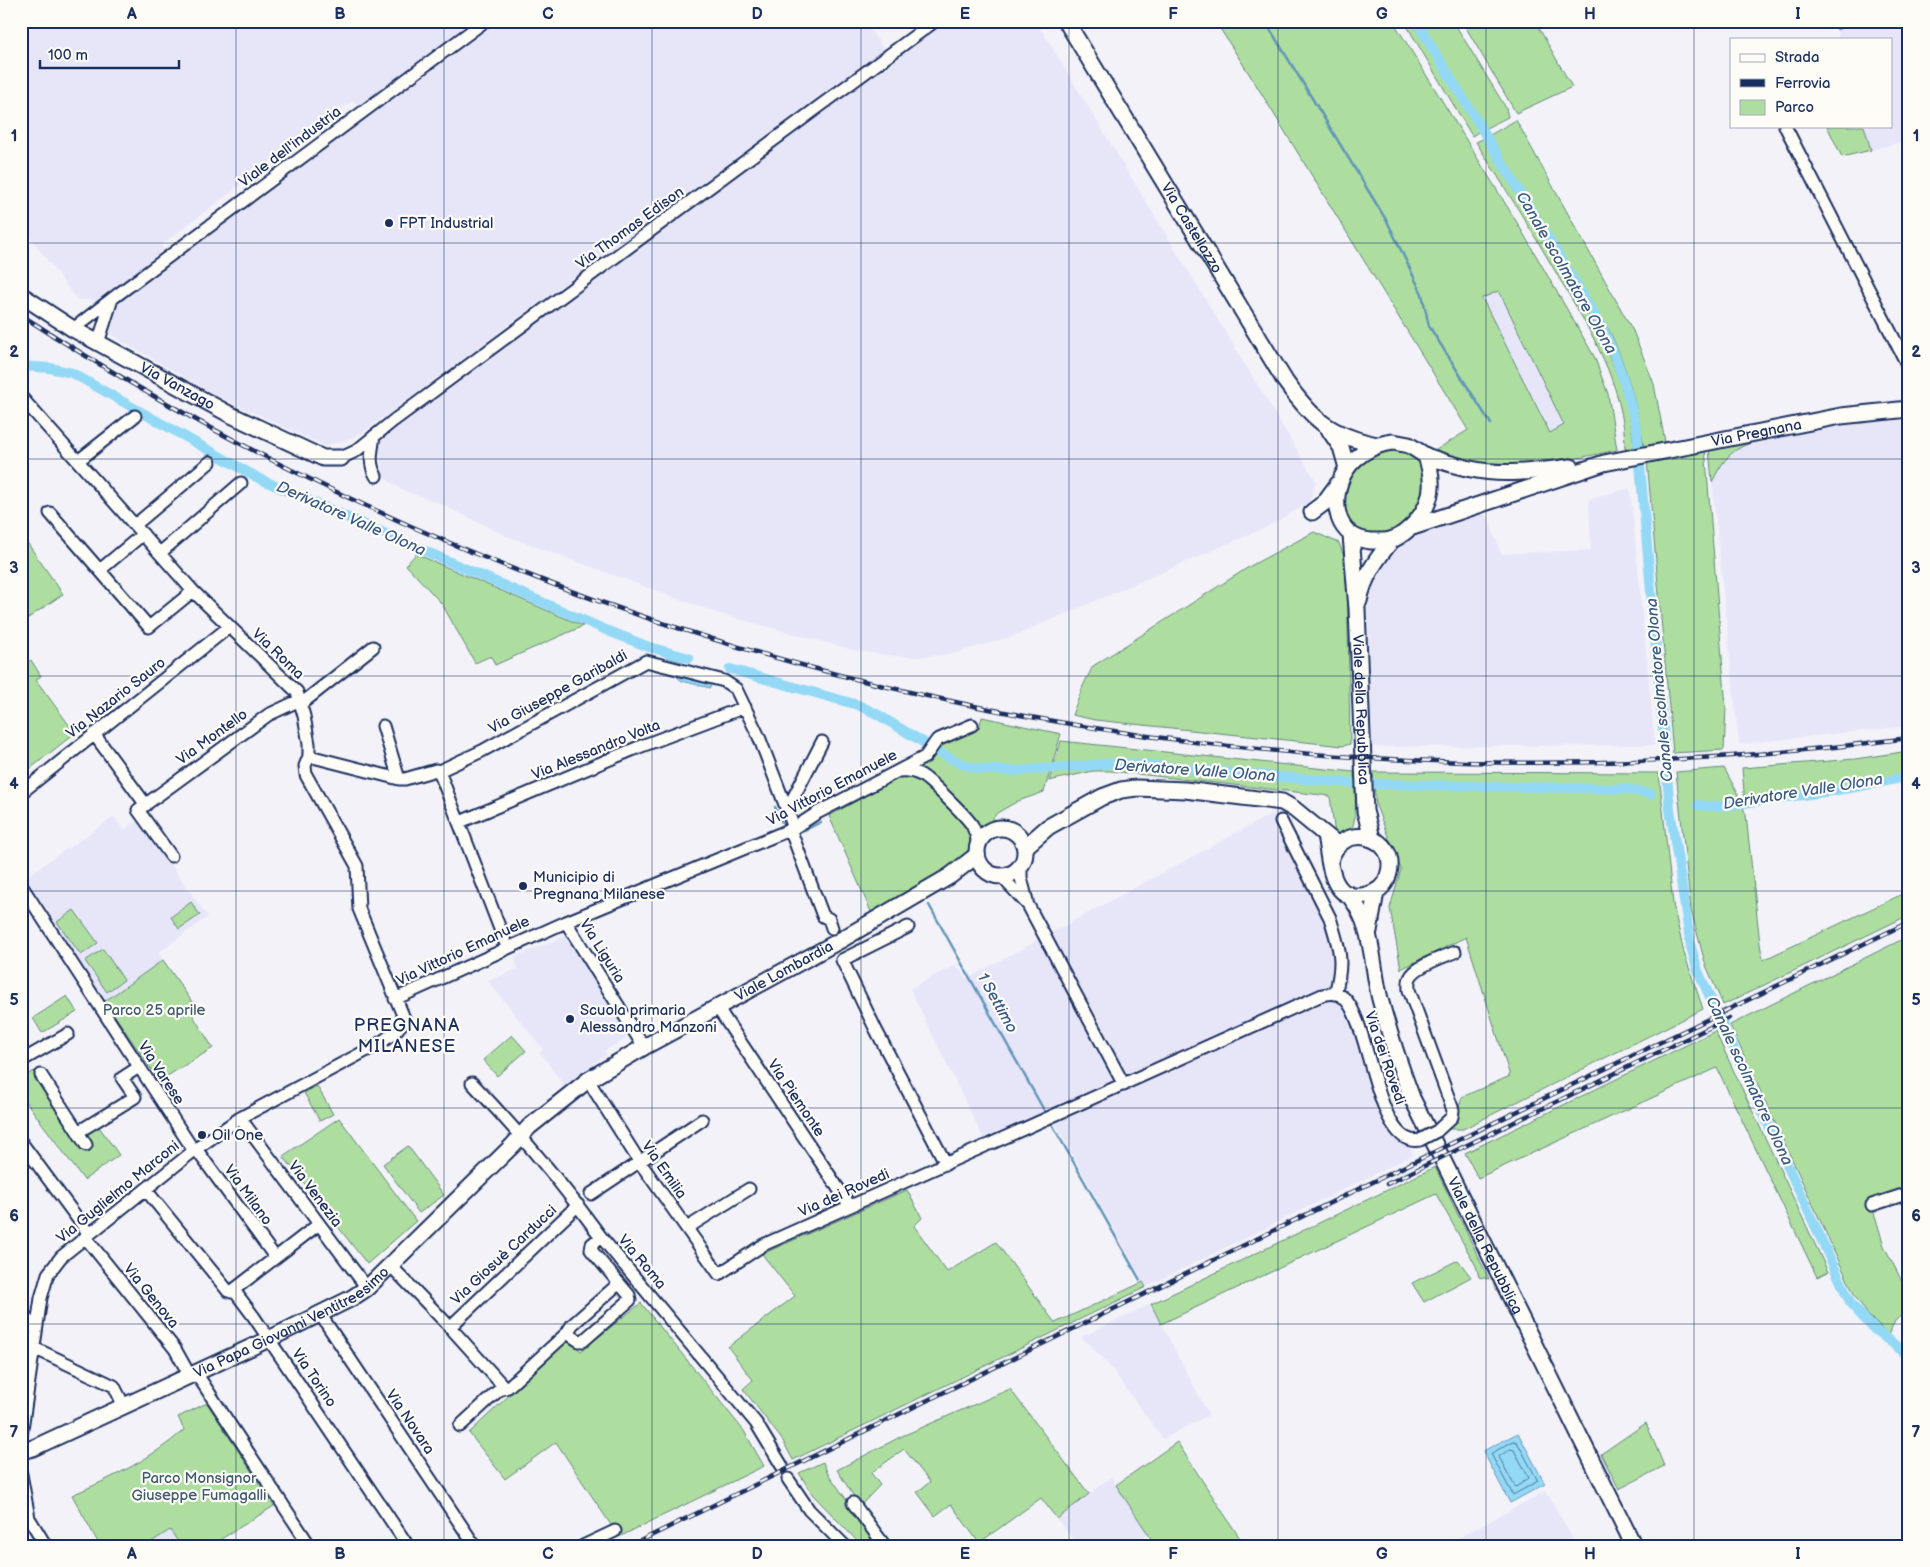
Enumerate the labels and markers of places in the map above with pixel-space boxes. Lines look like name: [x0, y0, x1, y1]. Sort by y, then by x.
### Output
place label: FPT Industrial: [399, 214, 493, 233]
marker: FPT Industrial: [383, 217, 395, 229]
place label: Municipio di Pregnana Milanese: [533, 868, 665, 904]
marker: Municipio di Pregnana Milanese: [517, 880, 529, 892]
place label: Scuola primaria Alessandro Manzoni: [580, 1001, 717, 1037]
marker: Scuola primaria Alessandro Manzoni: [564, 1013, 576, 1025]
place label: Oil One: [212, 1126, 263, 1145]
marker: Oil One: [196, 1129, 208, 1141]

